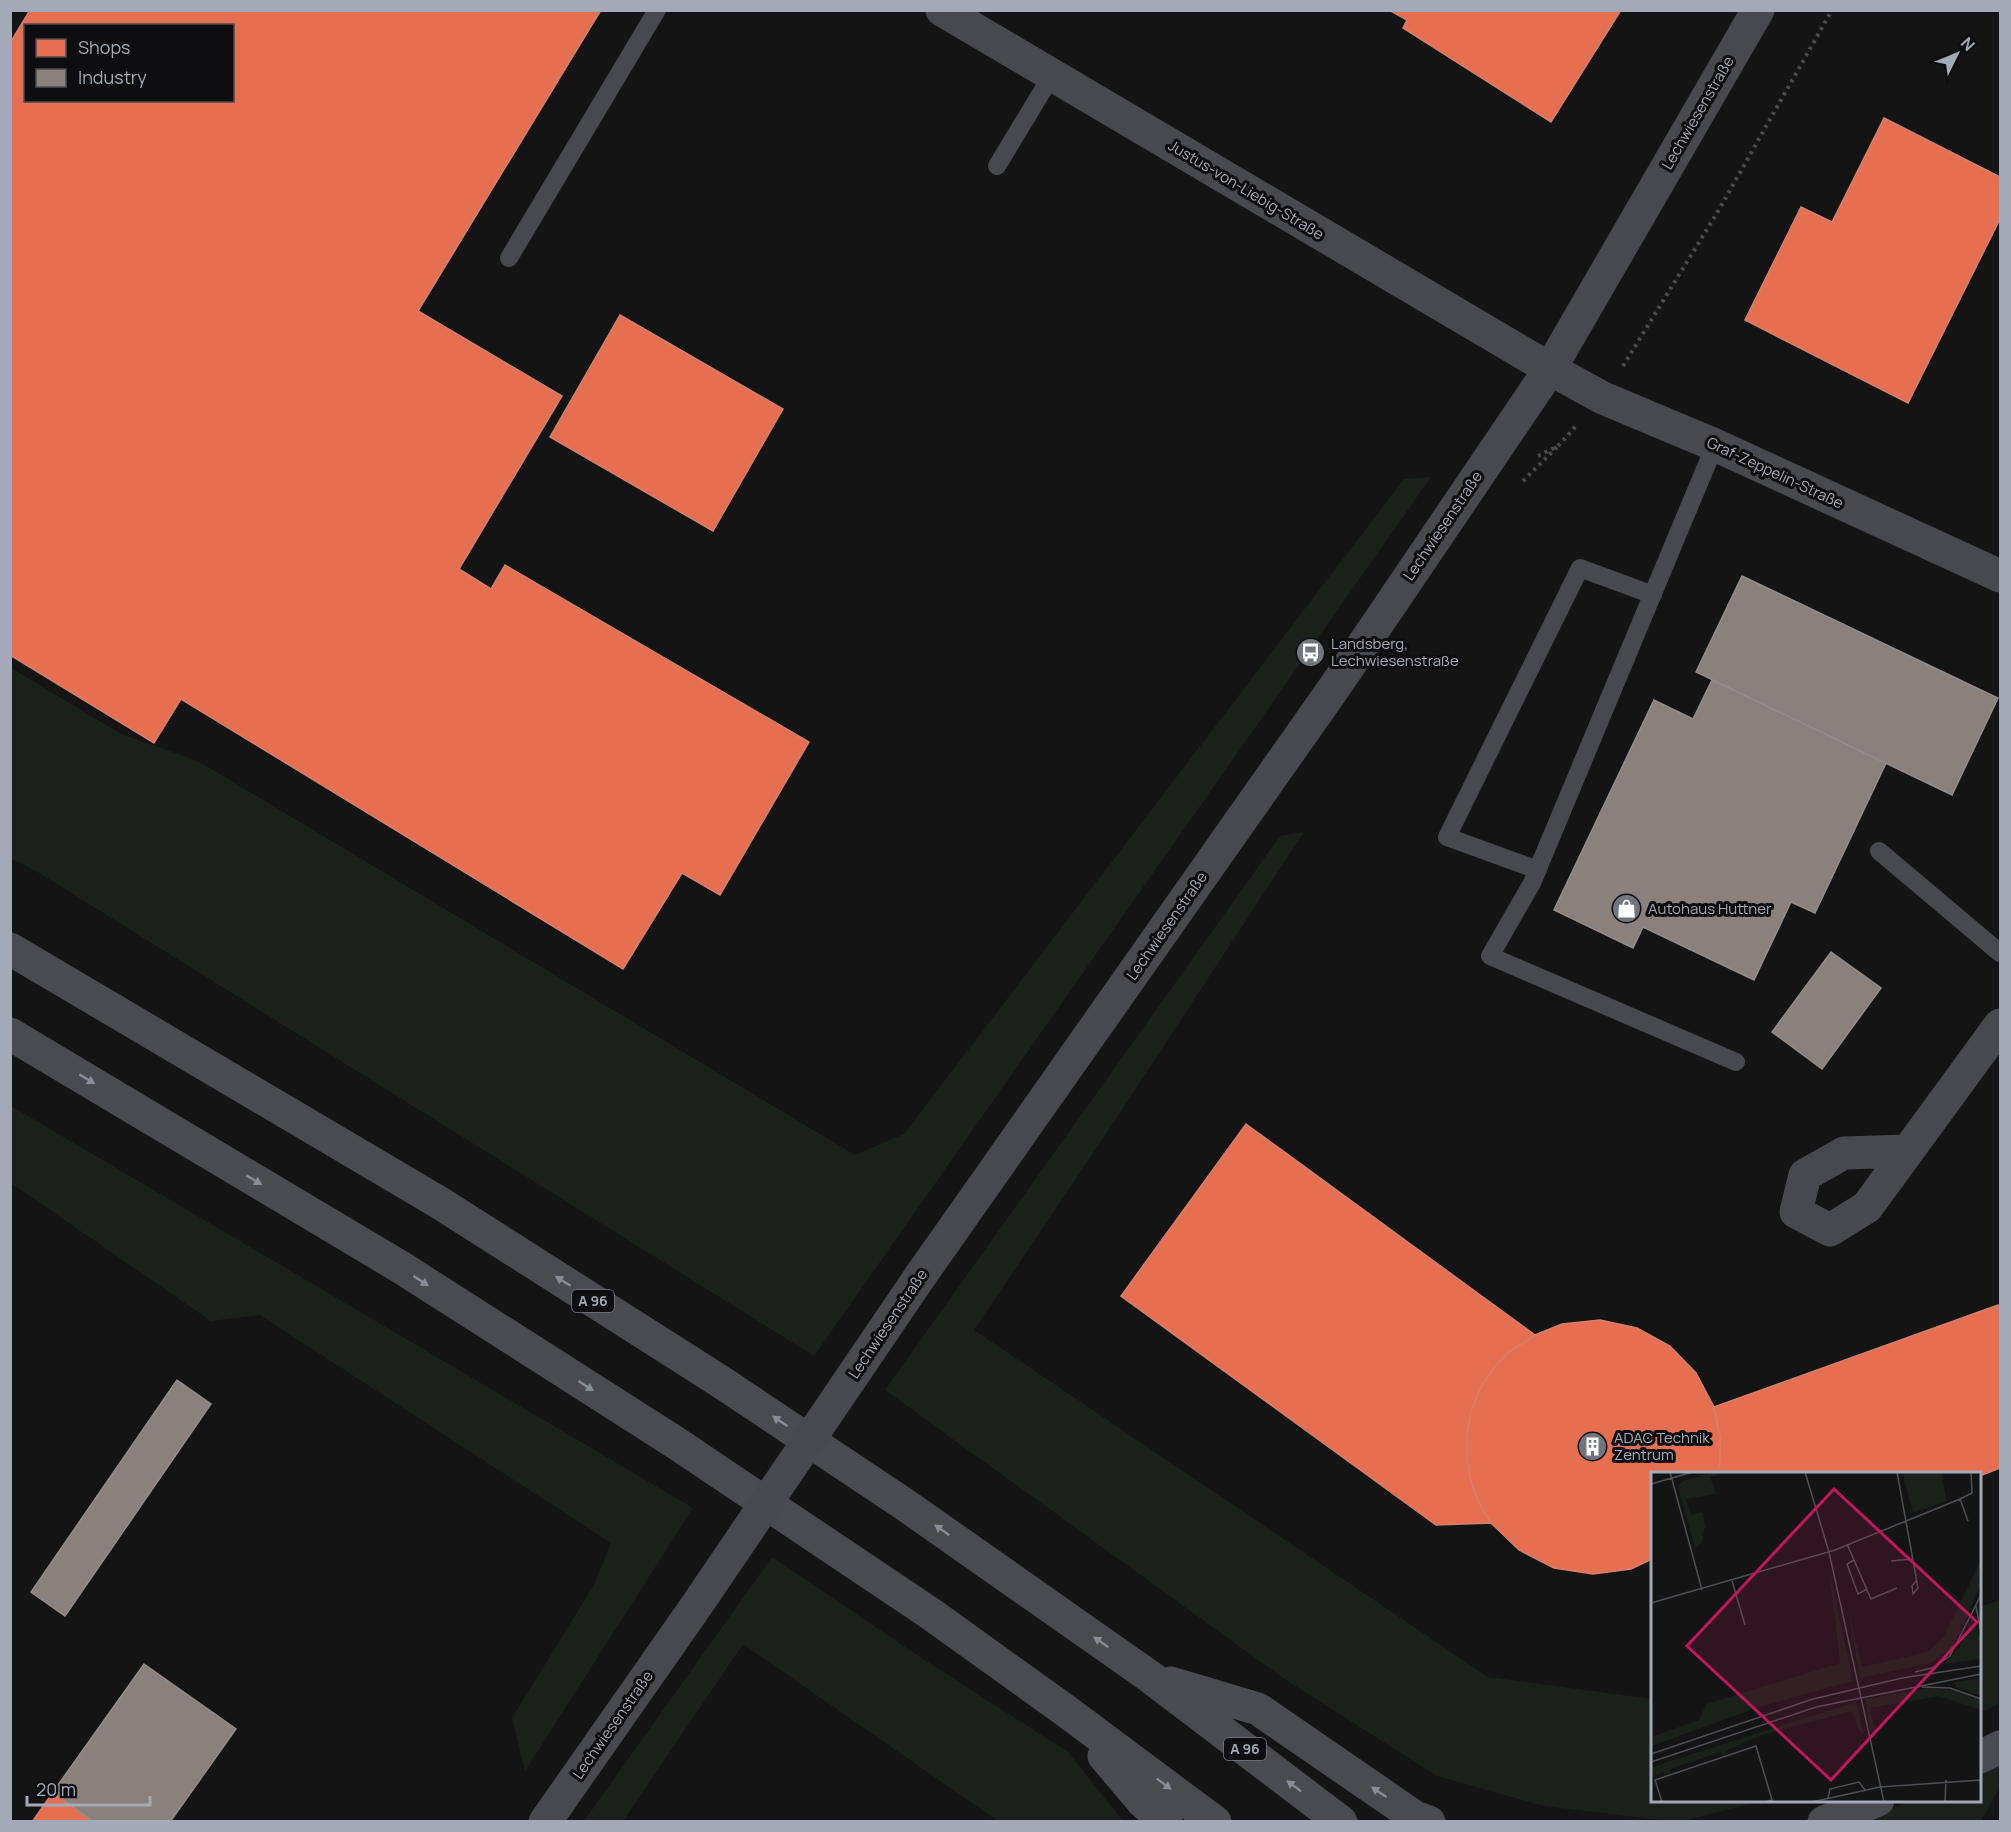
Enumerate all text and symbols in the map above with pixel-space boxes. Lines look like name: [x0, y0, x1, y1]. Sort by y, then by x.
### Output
legend: [24, 24, 234, 102]
north arrow: [1927, 24, 1987, 84]
text: N: [1956, 32, 1980, 55]
text: Shops: [78, 35, 130, 59]
street label: Lechwiesenstraße: [1657, 52, 1739, 173]
text: Industry: [78, 65, 147, 89]
street label: Justus-von-Liebig-Straße: [1164, 135, 1328, 245]
street label: Graf-Zeppelin-Straße: [1703, 432, 1847, 514]
street label: Lechwiesenstraße: [1398, 467, 1487, 585]
place label: Landsberg, Lechwiesenstraße: [1331, 633, 1459, 671]
bus stop icon: Landsberg, Lechwiesenstraße: [1294, 637, 1326, 669]
street label: Lechwiesenstraße: [1121, 867, 1212, 984]
shop icon: Autohaus Huttner: [1611, 893, 1643, 925]
place label: Autohaus Huttner: [1648, 898, 1772, 919]
one-way arrow: [79, 1074, 95, 1085]
one-way arrow: [246, 1174, 262, 1185]
street label: Lechwiesenstraße: [843, 1265, 932, 1383]
one-way arrow: [413, 1275, 429, 1286]
one-way arrow: [555, 1276, 571, 1287]
road number: A 96: [572, 1290, 614, 1312]
one-way arrow: [577, 1380, 594, 1391]
one-way arrow: [772, 1416, 788, 1427]
place label: ADAC Technik Zentrum: [1614, 1427, 1710, 1465]
building icon: ADAC Technik Zentrum: [1577, 1431, 1609, 1463]
inset map: [1651, 1472, 1981, 1802]
one-way arrow: [934, 1524, 950, 1536]
one-way arrow: [1093, 1637, 1109, 1648]
street label: Lechwiesenstraße: [567, 1666, 658, 1783]
road number: A 96: [1224, 1738, 1266, 1760]
scale bar: [27, 1769, 150, 1807]
text: 20 m: [36, 1777, 76, 1801]
one-way arrow: [1155, 1778, 1171, 1790]
one-way arrow: [1287, 1781, 1302, 1793]
one-way arrow: [1371, 1787, 1387, 1798]

